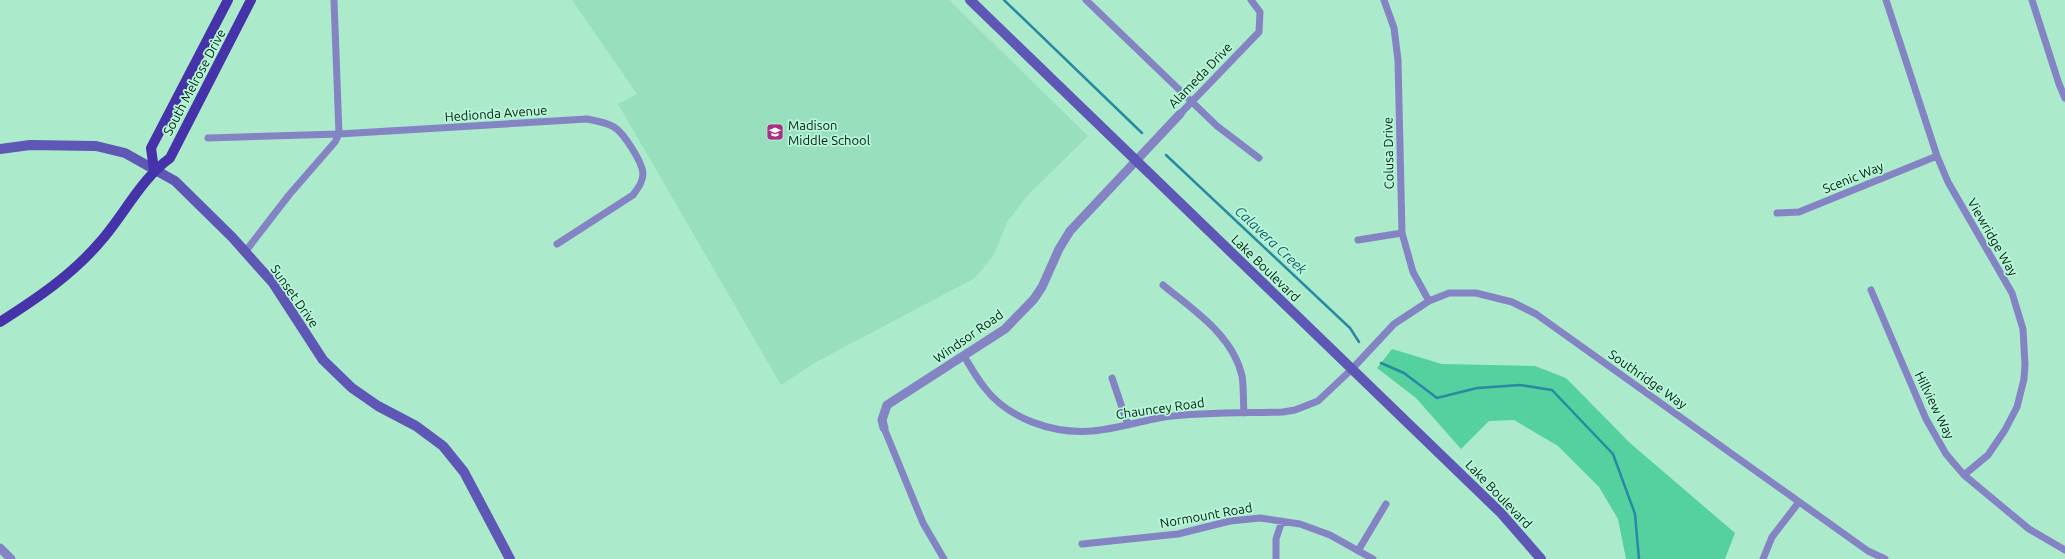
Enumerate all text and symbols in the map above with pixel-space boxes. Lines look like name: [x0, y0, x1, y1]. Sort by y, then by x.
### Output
street label: South Melrose Drive: [160, 26, 228, 138]
street label: Alameda Drive: [1165, 40, 1235, 110]
street label: Hedionda Avenue: [444, 102, 548, 124]
street label: Colusa Drive: [1380, 117, 1396, 189]
place label: Madison Middle School: [788, 118, 871, 147]
school or university icon: Madison Middle School: [765, 122, 785, 142]
street label: Scenic Way: [1821, 158, 1885, 196]
street label: Viewridge Way: [1965, 196, 2021, 278]
water label: Calavera Creek: [1232, 203, 1311, 278]
street label: Lake Boulevard: [1229, 232, 1303, 304]
street label: Sunset Drive: [268, 262, 322, 330]
street label: Windsor Road: [931, 307, 1005, 365]
street label: Southridge Way: [1606, 347, 1690, 411]
street label: Hillview Way: [1913, 369, 1957, 441]
street label: Chauncey Road: [1115, 395, 1205, 421]
street label: Lake Boulevard: [1463, 457, 1535, 531]
street label: Normount Road: [1159, 500, 1253, 530]

